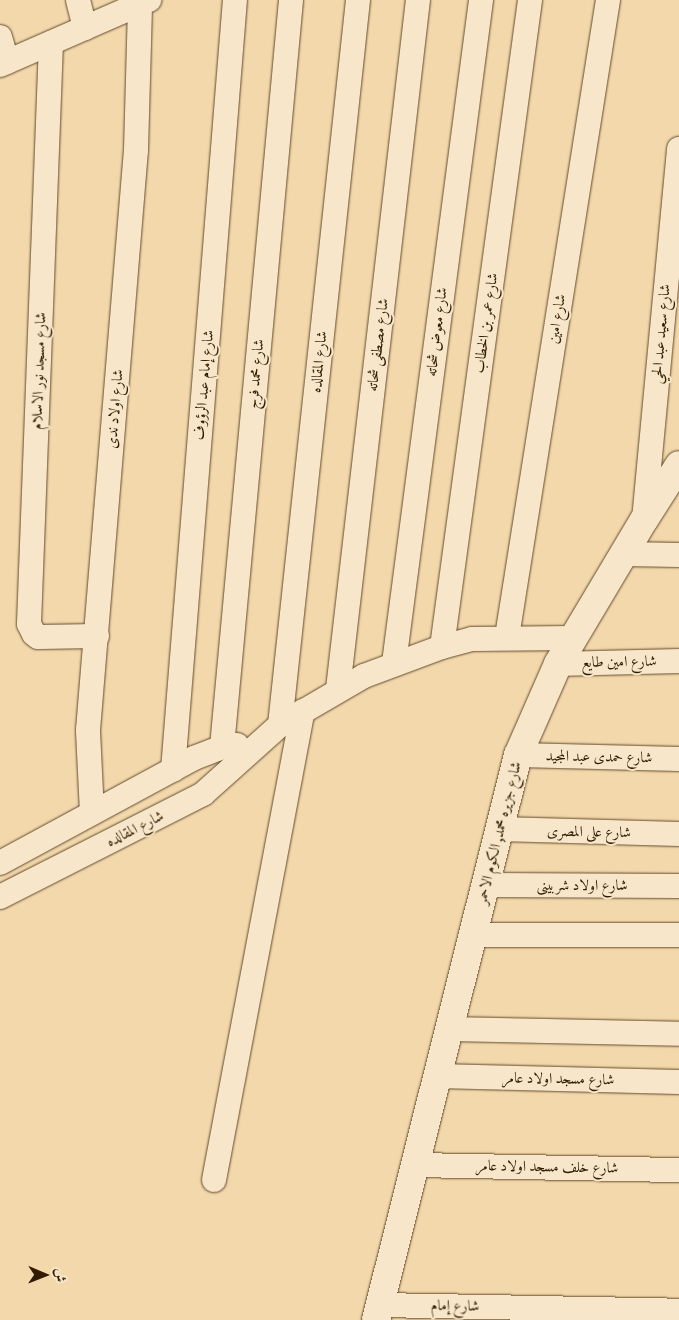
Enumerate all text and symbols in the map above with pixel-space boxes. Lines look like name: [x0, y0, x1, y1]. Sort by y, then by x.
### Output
street label: شارع عمر بن الخطاب: [470, 272, 502, 374]
street label: شارع سعيد عبد الحي: [648, 283, 674, 385]
street label: شارع معوض شحاته: [423, 286, 451, 378]
street label: شارع امين: [544, 293, 570, 345]
street label: شارع مصطفى شحاته: [363, 298, 393, 392]
street label: شارع مسجد نور الاسلام: [28, 312, 50, 430]
street label: شارع إمام عبد الرؤوف: [190, 329, 218, 441]
street label: شارع المقالده: [307, 330, 331, 394]
street label: شارع محمد فرج: [244, 338, 268, 410]
street label: شارع اولاد ندى: [103, 369, 127, 449]
street label: شارع امين طايع: [581, 652, 657, 672]
street label: شارع حمدى عبد المجيد: [546, 747, 652, 767]
street label: شارع جزيره محمد, الكوم الاحمر: [473, 760, 525, 906]
street label: شارع المقالده: [103, 807, 167, 851]
street label: شارع على المصرى: [547, 822, 631, 842]
street label: شارع اولاد شربينى: [537, 877, 627, 895]
street label: شارع مسجد اولاد عامر: [502, 1069, 614, 1089]
street label: شارع خلف مسجد اولاد عامر: [475, 1157, 619, 1177]
north arrow: [20, 1250, 70, 1300]
text: ش: [51, 1268, 69, 1282]
street label: شارع إمام: [431, 1297, 479, 1315]

